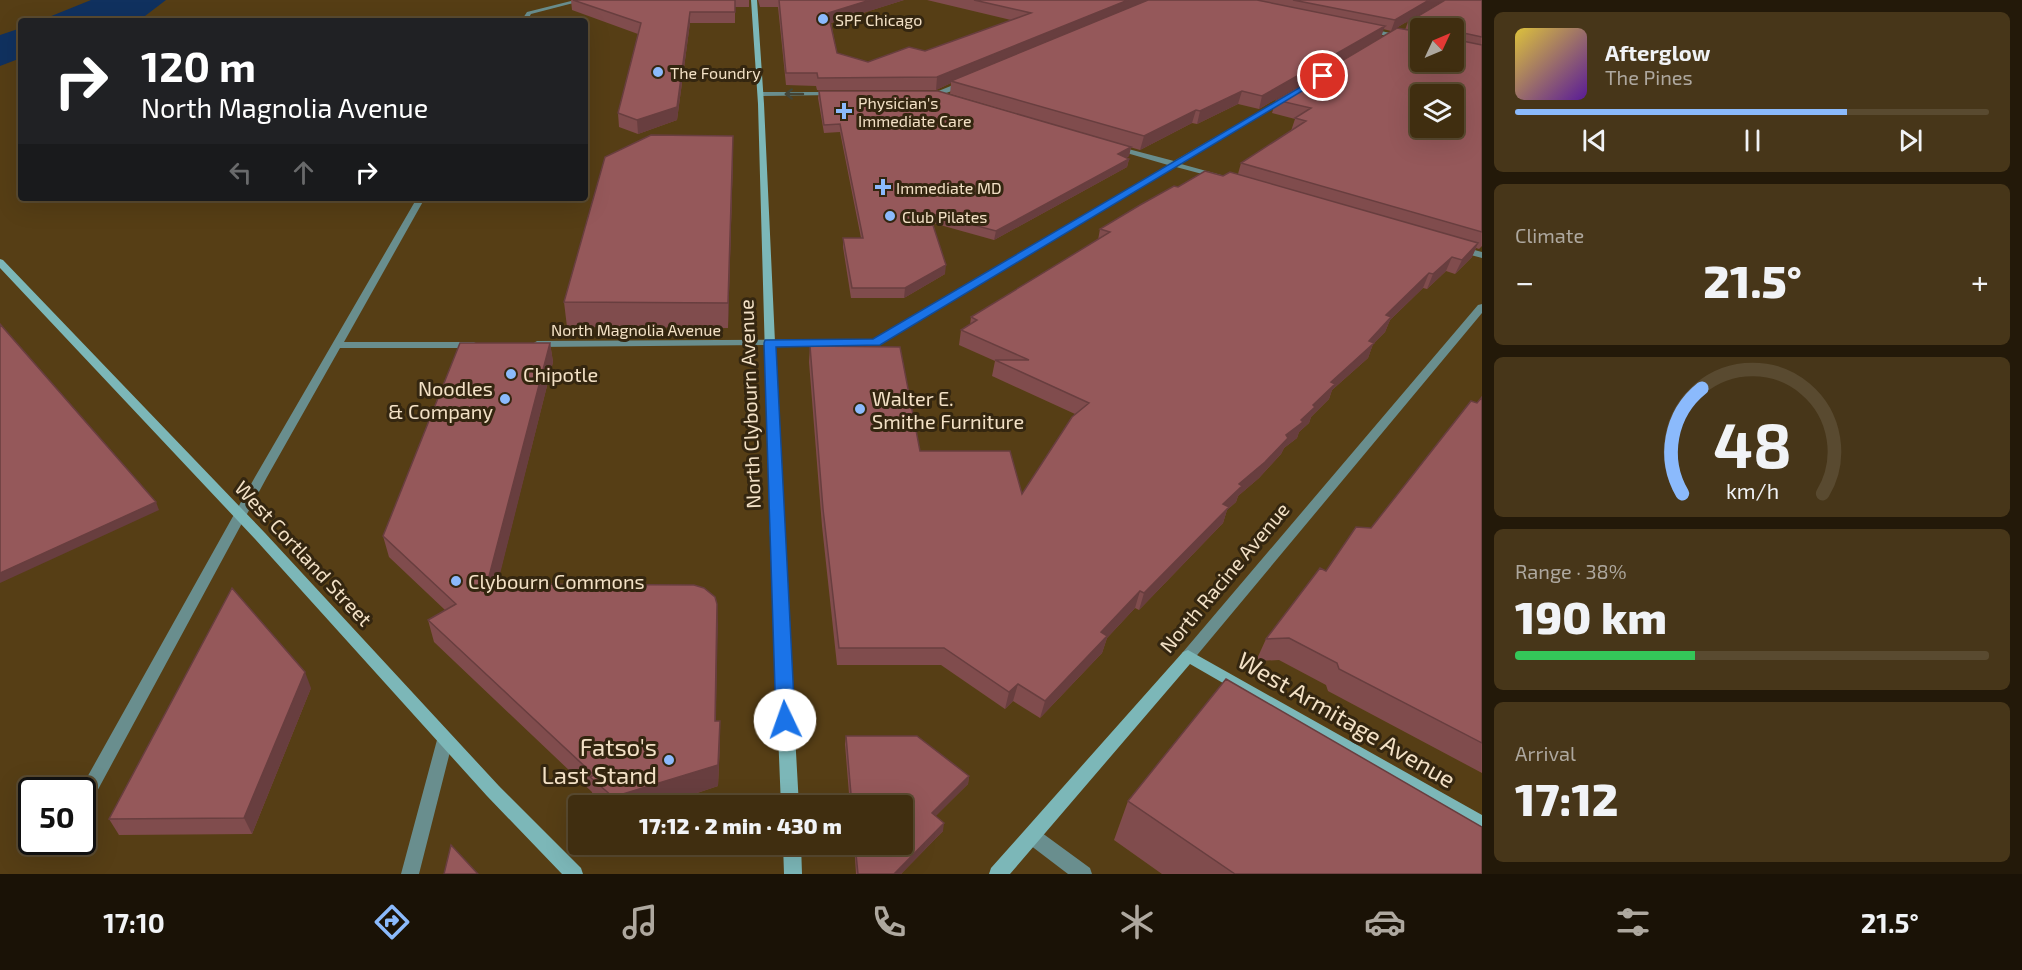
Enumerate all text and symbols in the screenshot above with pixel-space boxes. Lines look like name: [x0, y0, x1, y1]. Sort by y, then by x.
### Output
place label: SPF Chicago: [835, 10, 922, 29]
marker: SPF Chicago: [816, 12, 830, 26]
north arrow: [1410, 18, 1464, 72]
map controls: [1410, 18, 1464, 138]
text: Afterglow: [1605, 39, 1710, 65]
text: 120 m: [141, 40, 256, 90]
icon: right: [42, 42, 120, 120]
pin: [1297, 50, 1348, 101]
icon: arrive: [1306, 59, 1339, 92]
place label: The Foundry: [670, 63, 761, 82]
marker: The Foundry: [651, 65, 665, 79]
text: The Pines: [1605, 65, 1693, 89]
button: layers: [1410, 84, 1464, 138]
one-way arrow: [785, 88, 805, 100]
text: North Magnolia Avenue: [141, 91, 428, 123]
place label: Physician's Immediate Care: [858, 93, 972, 130]
marker: Physician's Immediate Care: [835, 102, 853, 120]
icon: previous: [1578, 124, 1611, 157]
icon: pause: [1736, 124, 1769, 157]
icon: next: [1894, 124, 1927, 157]
icon: left: [224, 156, 257, 189]
icon: ahead: [287, 156, 320, 189]
icon: right: [350, 156, 383, 189]
marker: Immediate MD: [874, 178, 892, 196]
place label: Immediate MD: [896, 178, 1002, 197]
place label: Club Pilates: [902, 207, 987, 226]
marker: Club Pilates: [883, 209, 897, 223]
text: Climate: [1515, 223, 1584, 247]
text: 21.5°: [1703, 253, 1802, 307]
text: −: [1515, 261, 1534, 301]
text: +: [1971, 261, 1989, 301]
street label: North Clybourn Avenue: [733, 299, 765, 509]
street label: North Magnolia Avenue: [551, 320, 721, 339]
place label: Chipotle: [523, 362, 598, 386]
marker: Chipotle: [504, 367, 518, 381]
place label: Noodles & Company: [388, 376, 493, 423]
place label: Walter E. Smithe Furniture: [872, 386, 1024, 433]
marker: Noodles & Company: [498, 392, 512, 406]
marker: Walter E. Smithe Furniture: [853, 402, 867, 416]
text: 48: [1713, 406, 1791, 481]
street label: West Cortland Street: [230, 475, 378, 631]
text: km/h: [1725, 478, 1779, 503]
street label: North Racine Avenue: [1154, 497, 1294, 657]
text: Range · 38%: [1515, 559, 1627, 583]
place label: Clybourn Commons: [468, 569, 645, 593]
marker: Clybourn Commons: [449, 574, 463, 588]
text: 190 km: [1515, 589, 1667, 643]
street label: West Armitage Avenue: [1233, 645, 1461, 793]
position arrow: [753, 688, 817, 752]
place label: Fatso's Last Stand: [541, 732, 657, 789]
text: Arrival: [1515, 741, 1576, 765]
marker: Fatso's Last Stand: [662, 753, 676, 767]
text: 17:12: [1515, 771, 1618, 825]
speed limit sign: 50: [18, 777, 96, 855]
text: 17:12 · 2 min · 430 m: [639, 812, 842, 838]
icon: directions: [371, 901, 413, 943]
icon: music: [619, 901, 661, 943]
icon: phone: [868, 901, 910, 943]
icon: climate: [1116, 901, 1158, 943]
icon: car: [1364, 901, 1406, 943]
icon: filters: [1612, 901, 1654, 943]
text: 17:10: [103, 906, 165, 938]
text: 21.5°: [1861, 906, 1919, 938]

